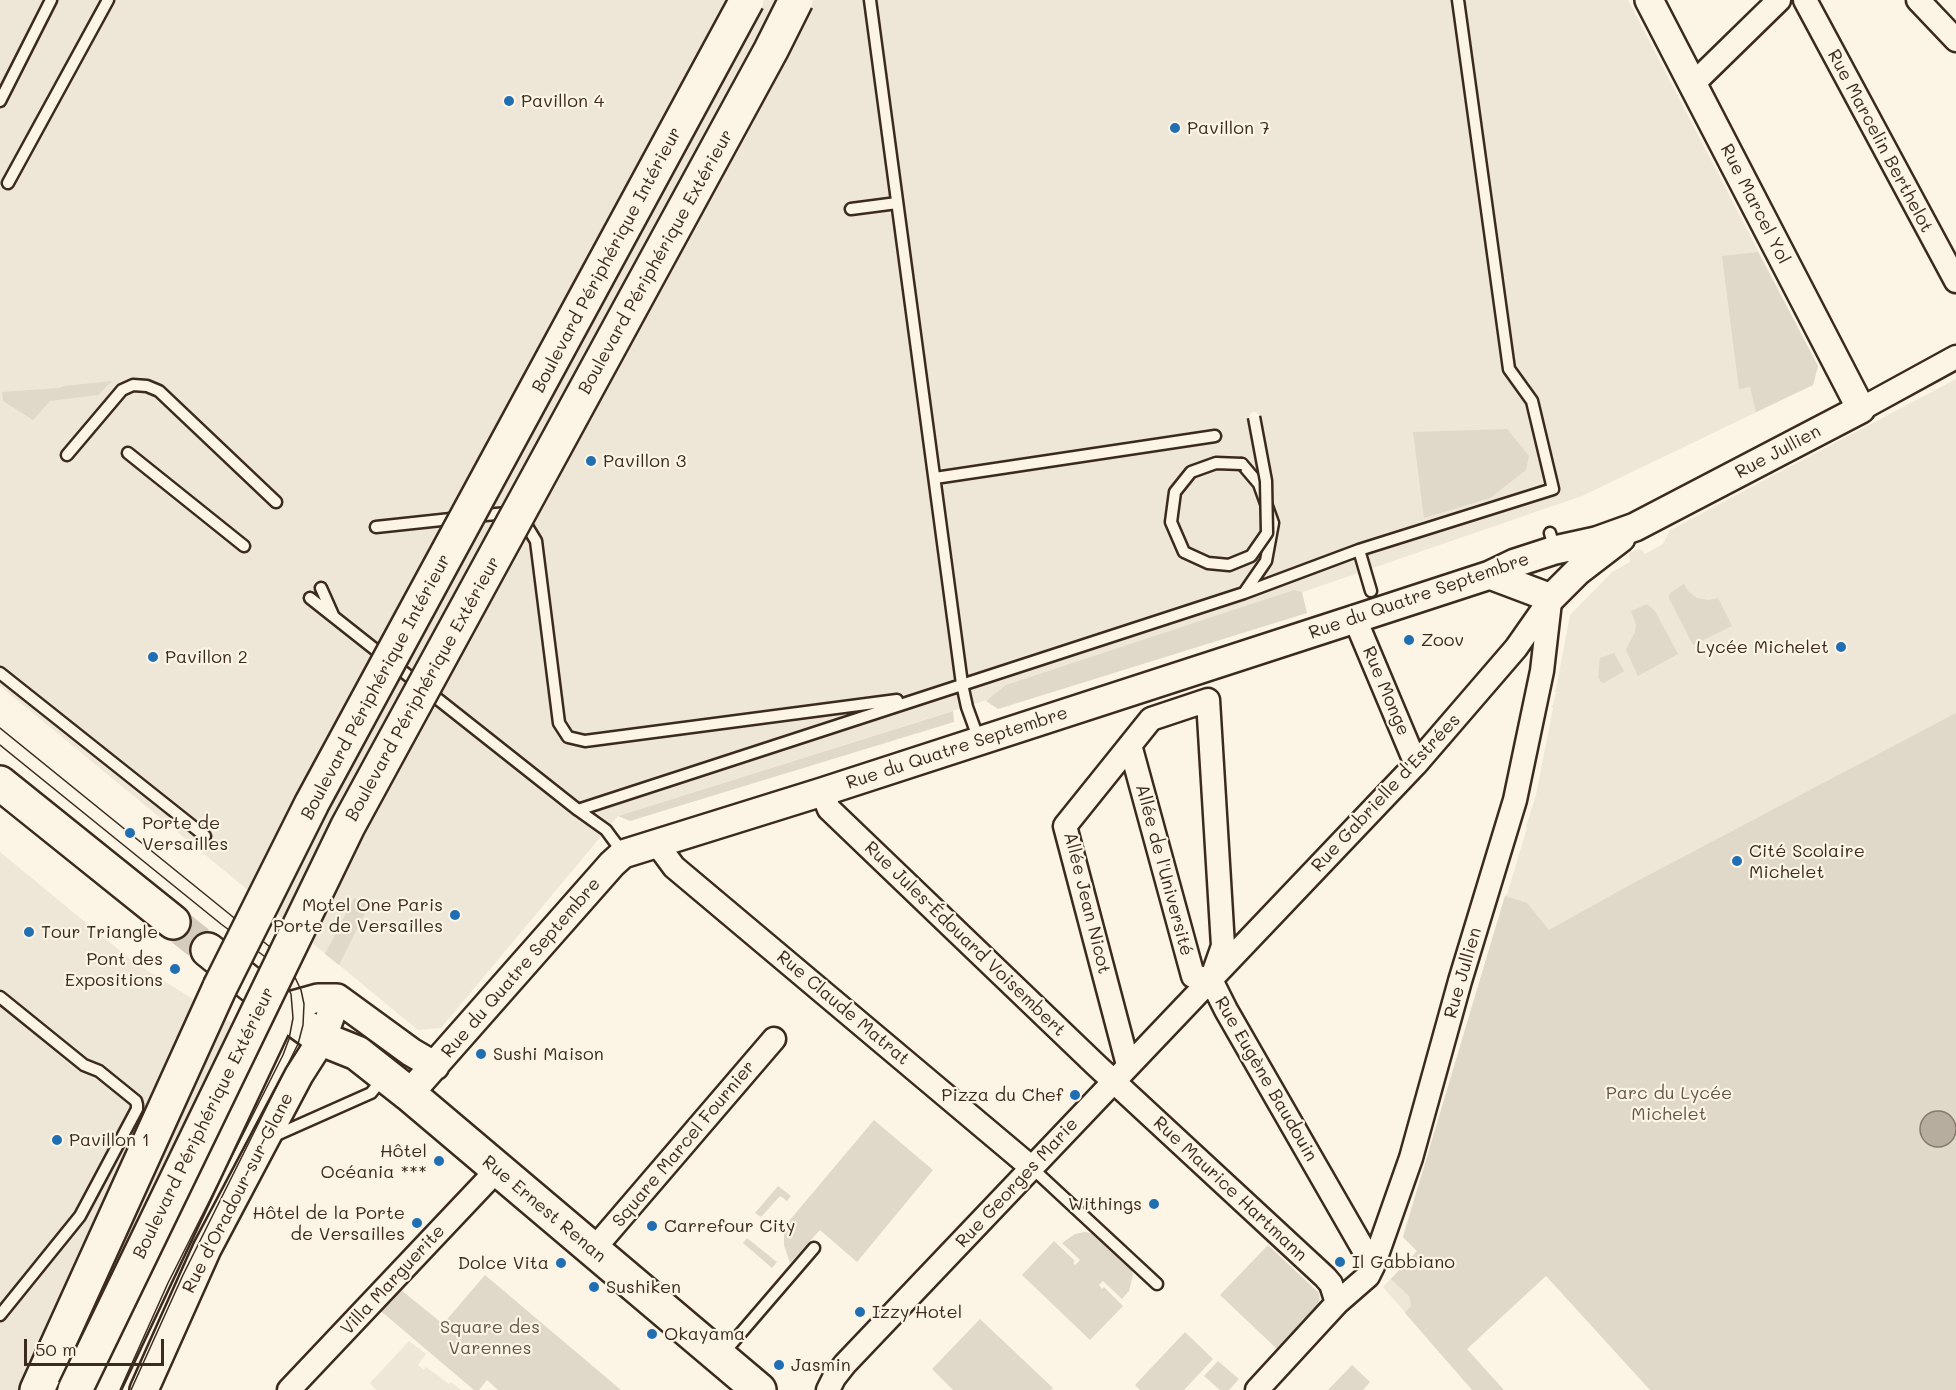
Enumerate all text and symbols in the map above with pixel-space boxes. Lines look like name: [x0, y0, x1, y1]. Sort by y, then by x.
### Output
street label: Rue Marcelin Berthelot: [1823, 46, 1937, 236]
place label: Pavillon 4: [521, 90, 604, 112]
marker: Pavillon 4: [502, 94, 516, 108]
place label: Pavillon 7: [1187, 117, 1270, 139]
marker: Pavillon 7: [1168, 121, 1182, 135]
street label: Boulevard Périphérique Intérieur: [528, 124, 686, 396]
street label: Boulevard Périphérique Extérieur: [574, 126, 738, 398]
street label: Rue Marcel Yol: [1715, 140, 1795, 268]
street label: Rue Jullien: [1732, 420, 1824, 484]
place label: Pavillon 3: [603, 450, 686, 472]
marker: Pavillon 3: [584, 454, 598, 468]
street label: Rue du Quatre Septembre: [1306, 548, 1532, 644]
street label: Boulevard Périphérique Intérieur: [297, 551, 455, 823]
street label: Boulevard Périphérique Extérieur: [341, 553, 505, 825]
place label: Zoov: [1421, 629, 1464, 651]
marker: Zoov: [1402, 633, 1416, 647]
place label: Lycée Michelet: [1696, 636, 1829, 658]
marker: Lycée Michelet: [1834, 640, 1848, 654]
street label: Rue Monge: [1358, 643, 1414, 739]
place label: Pavillon 2: [165, 646, 248, 668]
marker: Pavillon 2: [146, 650, 160, 664]
street label: Rue du Quatre Septembre: [843, 702, 1071, 794]
street label: Rue Gabrielle d'Estrées: [1307, 709, 1465, 877]
street label: Allée de l'Université: [1131, 782, 1197, 958]
place label: Porte de Versailles: [142, 812, 228, 854]
marker: Porte de Versailles: [123, 826, 137, 840]
street label: Allée Jean Nicot: [1059, 830, 1115, 976]
street label: Rue Jules-Édouard Voisembert: [860, 837, 1070, 1041]
place label: Cité Scolaire Michelet: [1749, 840, 1865, 882]
marker: Cité Scolaire Michelet: [1730, 854, 1744, 868]
street label: Rue du Quatre Septembre: [437, 873, 605, 1063]
place label: Motel One Paris Porte de Versailles: [273, 894, 443, 936]
marker: Motel One Paris Porte de Versailles: [448, 908, 462, 922]
place label: Tour Triangle: [41, 921, 158, 943]
marker: Tour Triangle: [22, 925, 36, 939]
street label: Rue Jullien: [1440, 925, 1486, 1021]
street label: Rue Claude Matrat: [772, 946, 914, 1070]
place label: Pont des Expositions: [65, 948, 163, 990]
marker: Pont des Expositions: [168, 962, 182, 976]
street label: Boulevard Périphérique Extérieur: [129, 984, 279, 1262]
street label: Rue Eugène Baudouin: [1210, 993, 1322, 1165]
place label: Sushi Maison: [493, 1043, 604, 1065]
marker: Sushi Maison: [474, 1047, 488, 1061]
street label: Square Marcel Fournier: [608, 1056, 760, 1232]
park label: Parc du Lycée Michelet: [1606, 1082, 1732, 1124]
place label: Pizza du Chef: [941, 1084, 1063, 1106]
marker: Pizza du Chef: [1068, 1088, 1082, 1102]
street label: Rue d'Oradour-sur-Glane: [178, 1089, 298, 1297]
street label: Rue Maurice Hartmann: [1149, 1112, 1311, 1266]
street label: Rue Georges Marie: [951, 1114, 1083, 1252]
place label: Pavillon 1: [69, 1129, 150, 1151]
marker: Pavillon 1: [50, 1133, 64, 1147]
place label: Hôtel Océania ***: [321, 1140, 427, 1182]
street label: Rue Ernest Renan: [478, 1151, 610, 1267]
marker: Hôtel Océania ***: [432, 1154, 446, 1168]
place label: Withings: [1068, 1193, 1142, 1215]
marker: Withings: [1147, 1197, 1161, 1211]
place label: Hôtel de la Porte de Versailles: [253, 1202, 405, 1244]
place label: Carrefour City: [664, 1215, 795, 1237]
marker: Hôtel de la Porte de Versailles: [410, 1216, 424, 1230]
marker: Carrefour City: [645, 1219, 659, 1233]
street label: Villa Marguerite: [336, 1220, 450, 1340]
place label: Il Gabbiano: [1352, 1251, 1455, 1273]
place label: Dolce Vita: [458, 1252, 549, 1274]
marker: Il Gabbiano: [1333, 1255, 1347, 1269]
marker: Dolce Vita: [554, 1256, 568, 1270]
place label: Sushiken: [606, 1276, 681, 1298]
marker: Sushiken: [587, 1280, 601, 1294]
place label: Izzy Hotel: [872, 1301, 962, 1323]
marker: Izzy Hotel: [853, 1305, 867, 1319]
park label: Square des Varennes: [440, 1316, 540, 1358]
place label: Okayama: [664, 1323, 745, 1345]
scale bar: [27, 1327, 166, 1365]
marker: Okayama: [645, 1327, 659, 1341]
text: 50 m: [35, 1337, 77, 1361]
place label: Jasmin: [791, 1354, 851, 1376]
marker: Jasmin: [772, 1358, 786, 1372]

